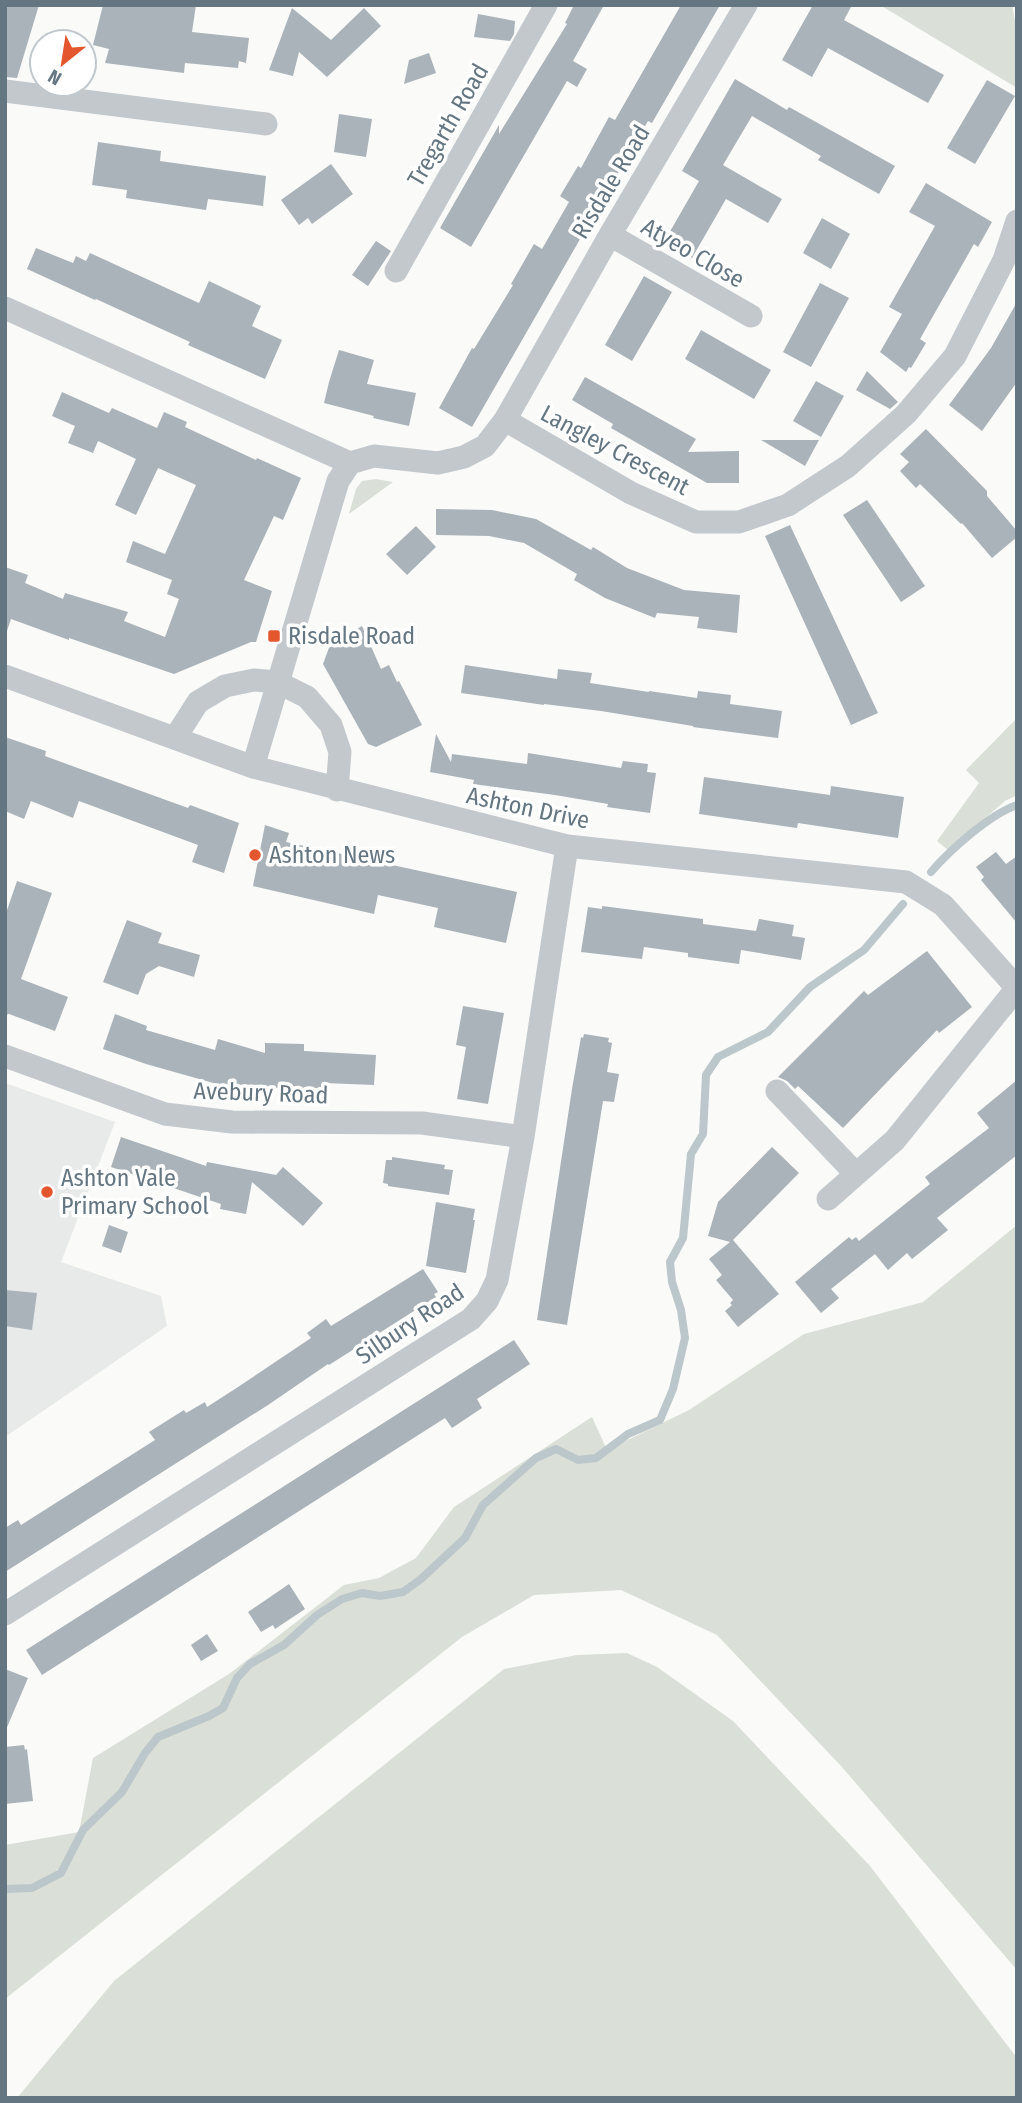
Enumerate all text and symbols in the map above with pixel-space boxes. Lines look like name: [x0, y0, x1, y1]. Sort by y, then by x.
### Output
north arrow: [28, 28, 98, 98]
street label: Tregarth Road: [402, 59, 494, 191]
text: N: [44, 64, 65, 90]
street label: Risdale Road: [566, 120, 656, 244]
street label: Atyeo Close: [637, 212, 749, 294]
street label: Langley Crescent: [536, 399, 694, 501]
place label: Risdale Road: [288, 622, 415, 650]
marker: Risdale Road: [266, 628, 282, 644]
street label: Ashton Drive: [464, 781, 592, 835]
place label: Ashton News: [269, 841, 395, 869]
marker: Ashton News: [247, 847, 263, 863]
street label: Avebury Road: [193, 1077, 329, 1109]
place label: Ashton Vale Primary School: [61, 1164, 209, 1220]
marker: Ashton Vale Primary School: [39, 1184, 55, 1200]
street label: Silbury Road: [351, 1278, 469, 1370]

